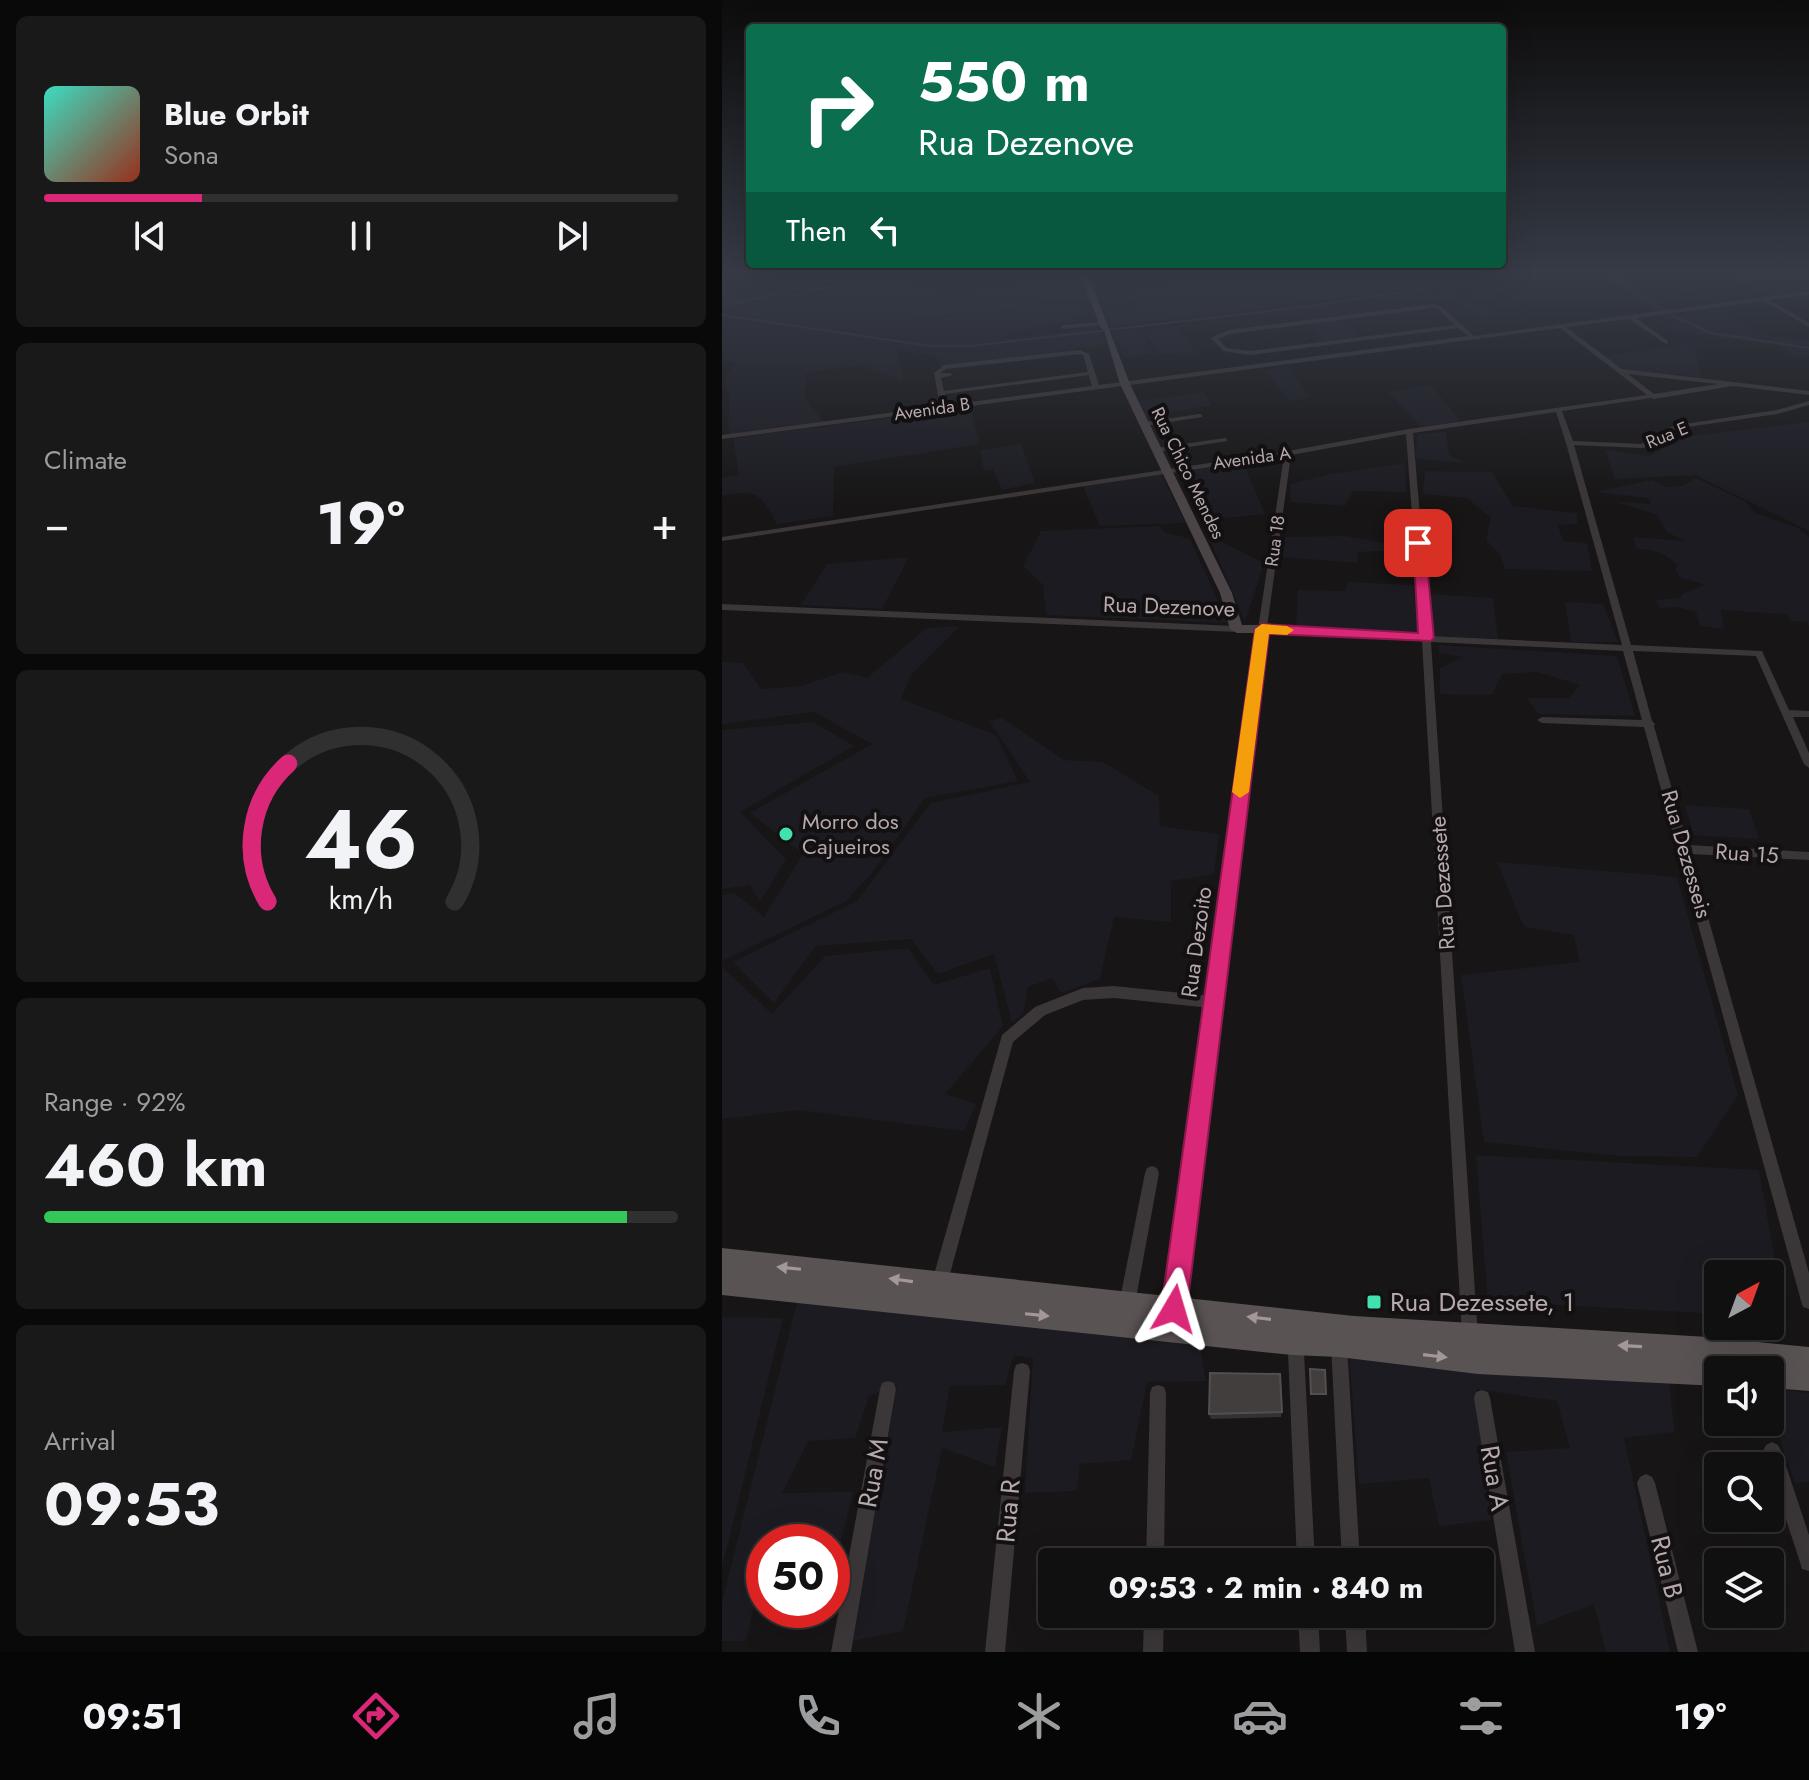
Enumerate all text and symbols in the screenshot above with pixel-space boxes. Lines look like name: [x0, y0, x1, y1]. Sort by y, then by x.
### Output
text: 550 m: [918, 41, 1090, 122]
icon: right: [786, 56, 890, 160]
text: Blue Orbit: [164, 93, 309, 136]
text: Rua Dezenove: [918, 116, 1134, 168]
text: Sona: [164, 136, 219, 174]
icon: left: [863, 208, 907, 252]
text: Then: [786, 209, 847, 252]
icon: previous: [128, 214, 172, 258]
icon: pause: [339, 214, 383, 258]
icon: next: [550, 214, 594, 258]
street label: Avenida B: [892, 391, 972, 427]
street label: Rua Chico Mendes: [1145, 403, 1231, 543]
street label: Rua E: [1642, 415, 1692, 455]
street label: Avenida A: [1211, 440, 1293, 476]
text: Climate: [44, 441, 127, 479]
text: 19°: [316, 480, 405, 567]
text: −: [44, 492, 70, 556]
text: +: [651, 492, 678, 556]
pin: [1384, 509, 1452, 577]
street label: Rua 18: [1259, 514, 1291, 568]
icon: arrive: [1396, 521, 1440, 565]
street label: Rua Dezenove: [1102, 588, 1236, 624]
text: 46: [304, 779, 418, 899]
street label: Rua Dezesseis: [1653, 786, 1721, 922]
place label: Morro dos Cajueiros: [802, 805, 899, 862]
street label: Rua Dezessete: [1421, 815, 1463, 951]
marker: Morro dos Cajueiros: [777, 825, 795, 843]
street label: Rua 15: [1714, 835, 1780, 871]
text: km/h: [329, 878, 393, 920]
street label: Rua Dezoito: [1172, 884, 1220, 1000]
text: Range · 92%: [44, 1083, 186, 1121]
text: 460 km: [44, 1122, 268, 1209]
north arrow: [1704, 1260, 1784, 1340]
map controls: [1704, 1260, 1784, 1628]
one-way arrow: [776, 1261, 801, 1274]
position arrow: [1132, 1267, 1216, 1351]
one-way arrow: [889, 1273, 914, 1286]
place label: Rua Dezessete, 1: [1390, 1283, 1574, 1321]
marker: Rua Dezessete, 1: [1365, 1293, 1383, 1311]
one-way arrow: [1025, 1308, 1050, 1321]
one-way arrow: [1246, 1312, 1271, 1325]
one-way arrow: [1617, 1339, 1642, 1352]
one-way arrow: [1423, 1349, 1448, 1362]
button: sound: [1704, 1356, 1784, 1436]
text: Arrival: [44, 1422, 116, 1460]
street label: Rua M: [848, 1435, 898, 1511]
street label: Rua A: [1471, 1442, 1520, 1514]
button: search: [1704, 1452, 1784, 1532]
text: 09:53: [44, 1461, 219, 1548]
street label: Rua R: [986, 1477, 1030, 1544]
speed limit sign: 50: [746, 1524, 850, 1628]
street label: Rua B: [1641, 1532, 1693, 1602]
button: layers: [1704, 1548, 1784, 1628]
text: 09:53 · 2 min · 840 m: [1109, 1566, 1423, 1609]
icon: directions: [348, 1688, 404, 1744]
icon: music: [569, 1688, 625, 1744]
icon: phone: [790, 1688, 846, 1744]
icon: climate: [1011, 1688, 1067, 1744]
icon: car: [1232, 1688, 1288, 1744]
icon: filters: [1453, 1688, 1509, 1744]
text: 09:51: [82, 1690, 183, 1742]
text: 19°: [1673, 1690, 1727, 1742]

